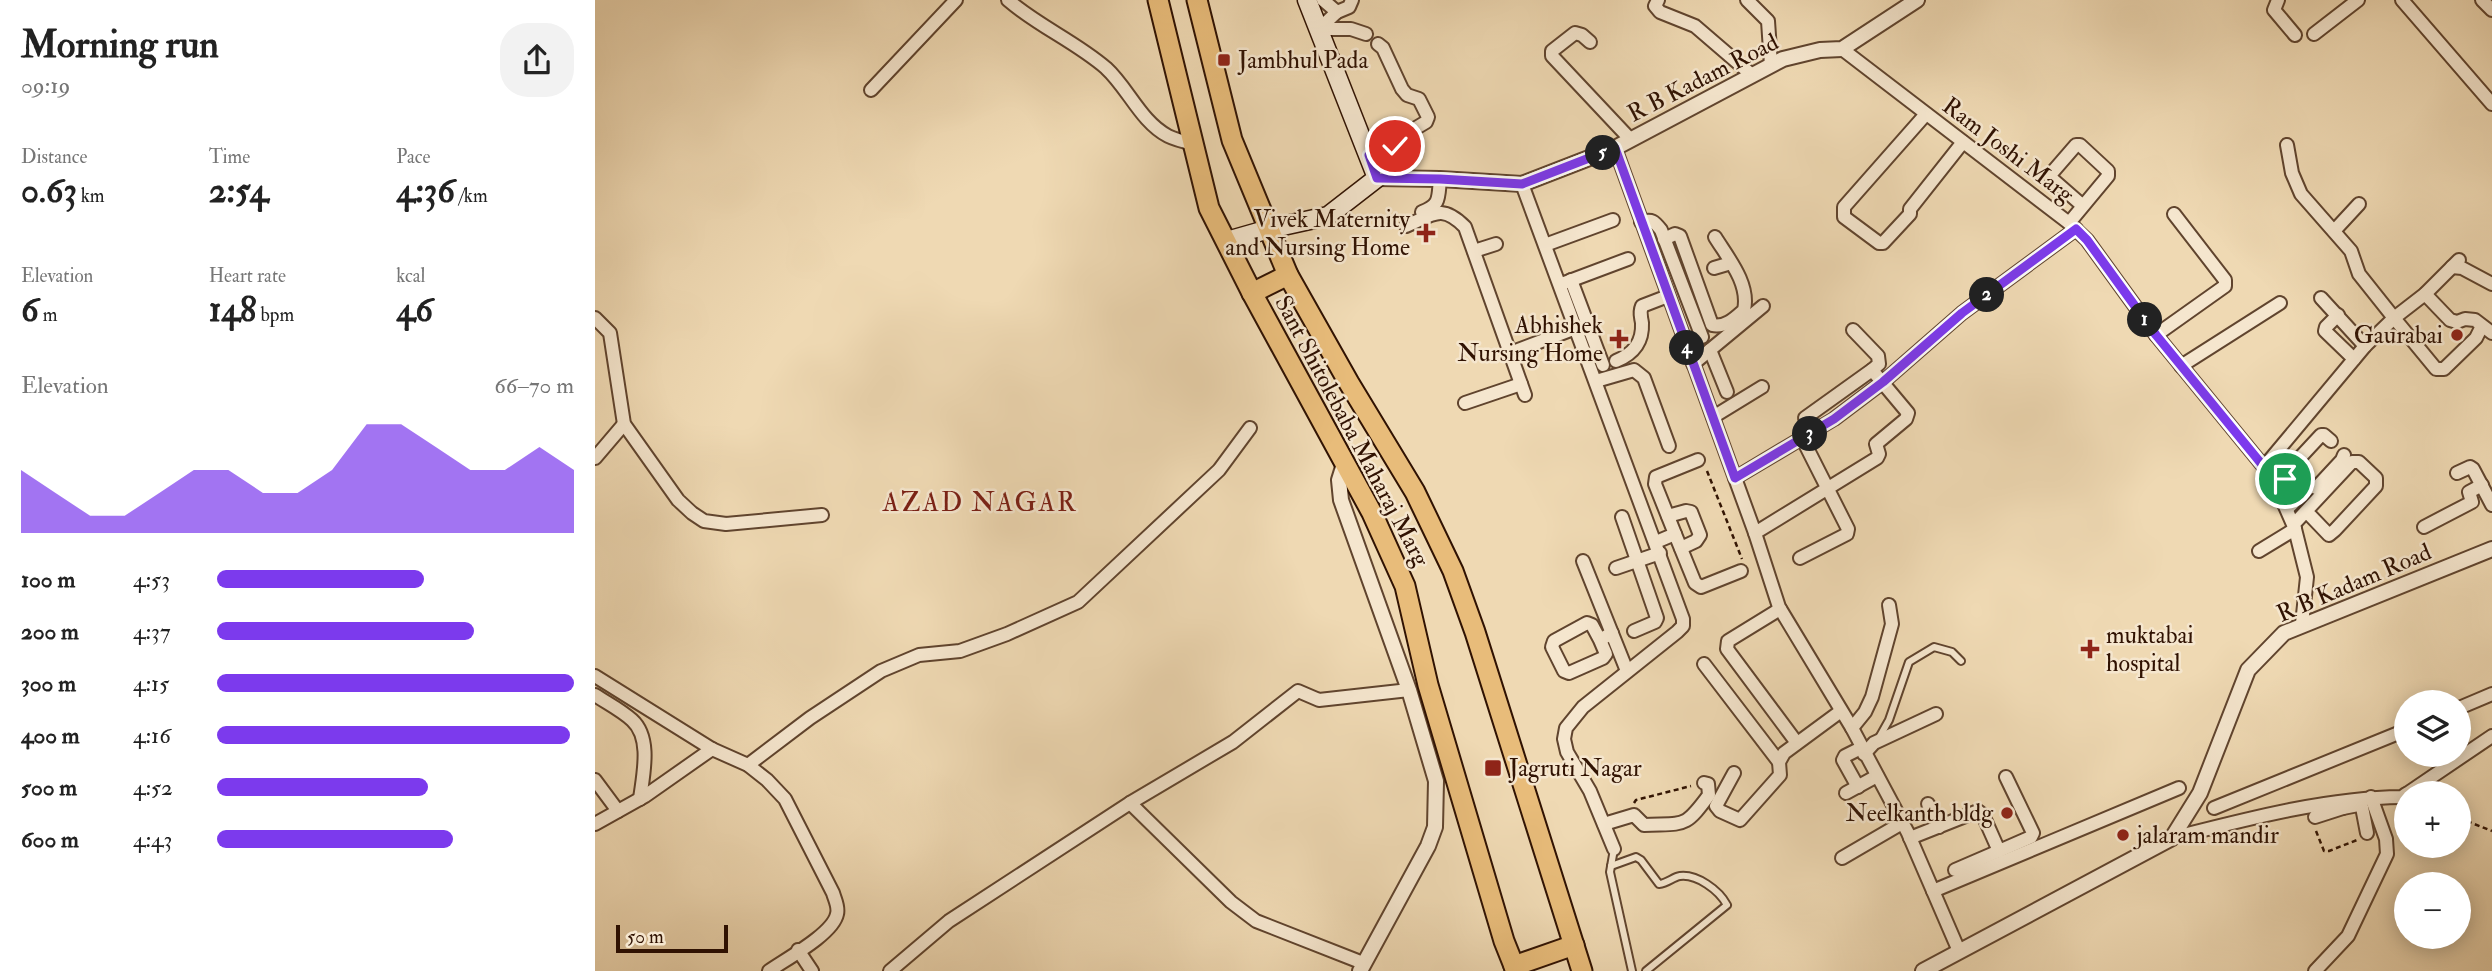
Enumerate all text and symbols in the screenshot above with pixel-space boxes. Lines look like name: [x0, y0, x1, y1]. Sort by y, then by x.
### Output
text: Morning run: [21, 21, 219, 69]
button: share: [500, 23, 574, 97]
street label: R B Kadam Road: [1622, 27, 1784, 129]
place label: Jambhul Pada: [1237, 45, 1369, 76]
marker: Jambhul Pada: [1216, 52, 1232, 68]
text: 09:19: [21, 71, 70, 100]
street label: Ram Joshi Marg: [1936, 90, 2081, 210]
pin: [1365, 116, 1425, 176]
icon: check: [1376, 127, 1414, 165]
pin: 5: [1585, 136, 1621, 170]
text: 5: [1598, 140, 1607, 164]
text: Distance: [21, 145, 87, 169]
text: Time: [209, 145, 250, 169]
text: Pace: [396, 145, 430, 169]
text: 0.63: [21, 169, 77, 213]
text: 2:54: [209, 169, 268, 213]
text: 4:36: [396, 169, 455, 213]
text: km: [77, 184, 105, 208]
text: /km: [455, 184, 488, 208]
place label: Vivek Maternity and Nursing Home: [1225, 204, 1410, 263]
marker: Vivek Maternity and Nursing Home: [1416, 223, 1436, 243]
text: Elevation: [21, 264, 93, 288]
text: Heart rate: [209, 264, 286, 288]
text: kcal: [396, 264, 425, 288]
pin: 2: [1969, 278, 2005, 312]
text: 2: [1982, 282, 1991, 306]
text: 6: [21, 288, 39, 332]
text: 148: [209, 288, 256, 332]
text: 46: [396, 288, 433, 332]
street label: Sant Shitolebaba Maharaj Marg: [1267, 290, 1437, 573]
pin: 1: [2127, 302, 2163, 338]
text: m: [39, 303, 57, 327]
text: bpm: [256, 303, 294, 327]
text: 1: [2141, 307, 2148, 331]
place label: Abhishek Nursing Home: [1457, 310, 1604, 369]
place label: Gaurabai: [2354, 320, 2443, 351]
marker: Gaurabai: [2449, 327, 2465, 343]
marker: Abhishek Nursing Home: [1609, 329, 1629, 349]
pin: 4: [1669, 330, 1705, 366]
text: 4: [1681, 335, 1692, 359]
text: Elevation: [21, 371, 109, 400]
text: 66–70 m: [494, 371, 574, 400]
pin: 3: [1793, 416, 1827, 452]
text: 3: [1806, 421, 1813, 445]
pin: [2255, 449, 2315, 509]
icon: arrive: [2266, 460, 2304, 498]
district label: AZAD NAGAR: [881, 487, 1078, 519]
street label: R B Kadam Road: [2272, 536, 2436, 630]
text: 100 m: [21, 565, 75, 594]
text: 4:53: [133, 565, 170, 594]
text: 200 m: [21, 617, 79, 646]
text: 4:37: [133, 617, 170, 646]
place label: muktabai hospital: [2106, 620, 2194, 679]
marker: muktabai hospital: [2080, 639, 2100, 659]
text: 300 m: [21, 669, 76, 698]
text: 4:15: [133, 669, 169, 698]
map controls: [2394, 690, 2471, 949]
button: layers: [2394, 690, 2471, 767]
text: 400 m: [21, 721, 80, 750]
text: 4:16: [133, 721, 171, 750]
place label: Jagruti Nagar: [1508, 753, 1642, 784]
marker: Jagruti Nagar: [1483, 758, 1503, 778]
text: 500 m: [21, 773, 77, 802]
text: 4:52: [133, 773, 173, 802]
button: +: [2394, 781, 2471, 858]
place label: Neelkanth bldg: [1846, 798, 1994, 829]
marker: Neelkanth bldg: [1999, 805, 2015, 821]
place label: jalaram mandir: [2133, 820, 2279, 851]
text: 600 m: [21, 825, 79, 854]
text: 4:43: [133, 825, 172, 854]
marker: jalaram mandir: [2115, 827, 2131, 843]
button: −: [2394, 872, 2471, 949]
scale bar: [616, 922, 728, 954]
text: 50 m: [627, 925, 664, 949]

